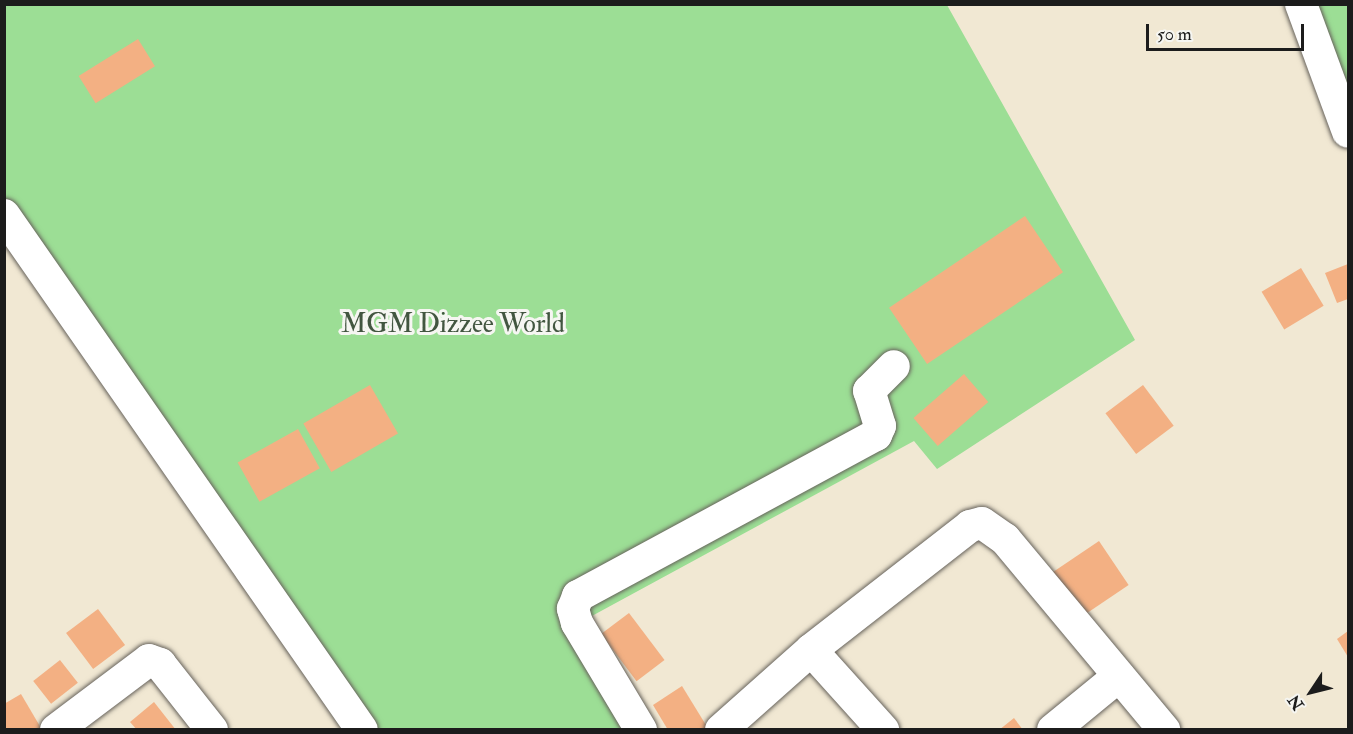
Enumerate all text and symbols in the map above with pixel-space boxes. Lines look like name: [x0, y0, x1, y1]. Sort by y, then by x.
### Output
scale bar: [1149, 12, 1306, 50]
text: 50 m: [1157, 23, 1192, 46]
park label: MGM Dizzee World: [341, 309, 565, 341]
north arrow: [1281, 662, 1341, 722]
text: N: [1284, 691, 1309, 714]

